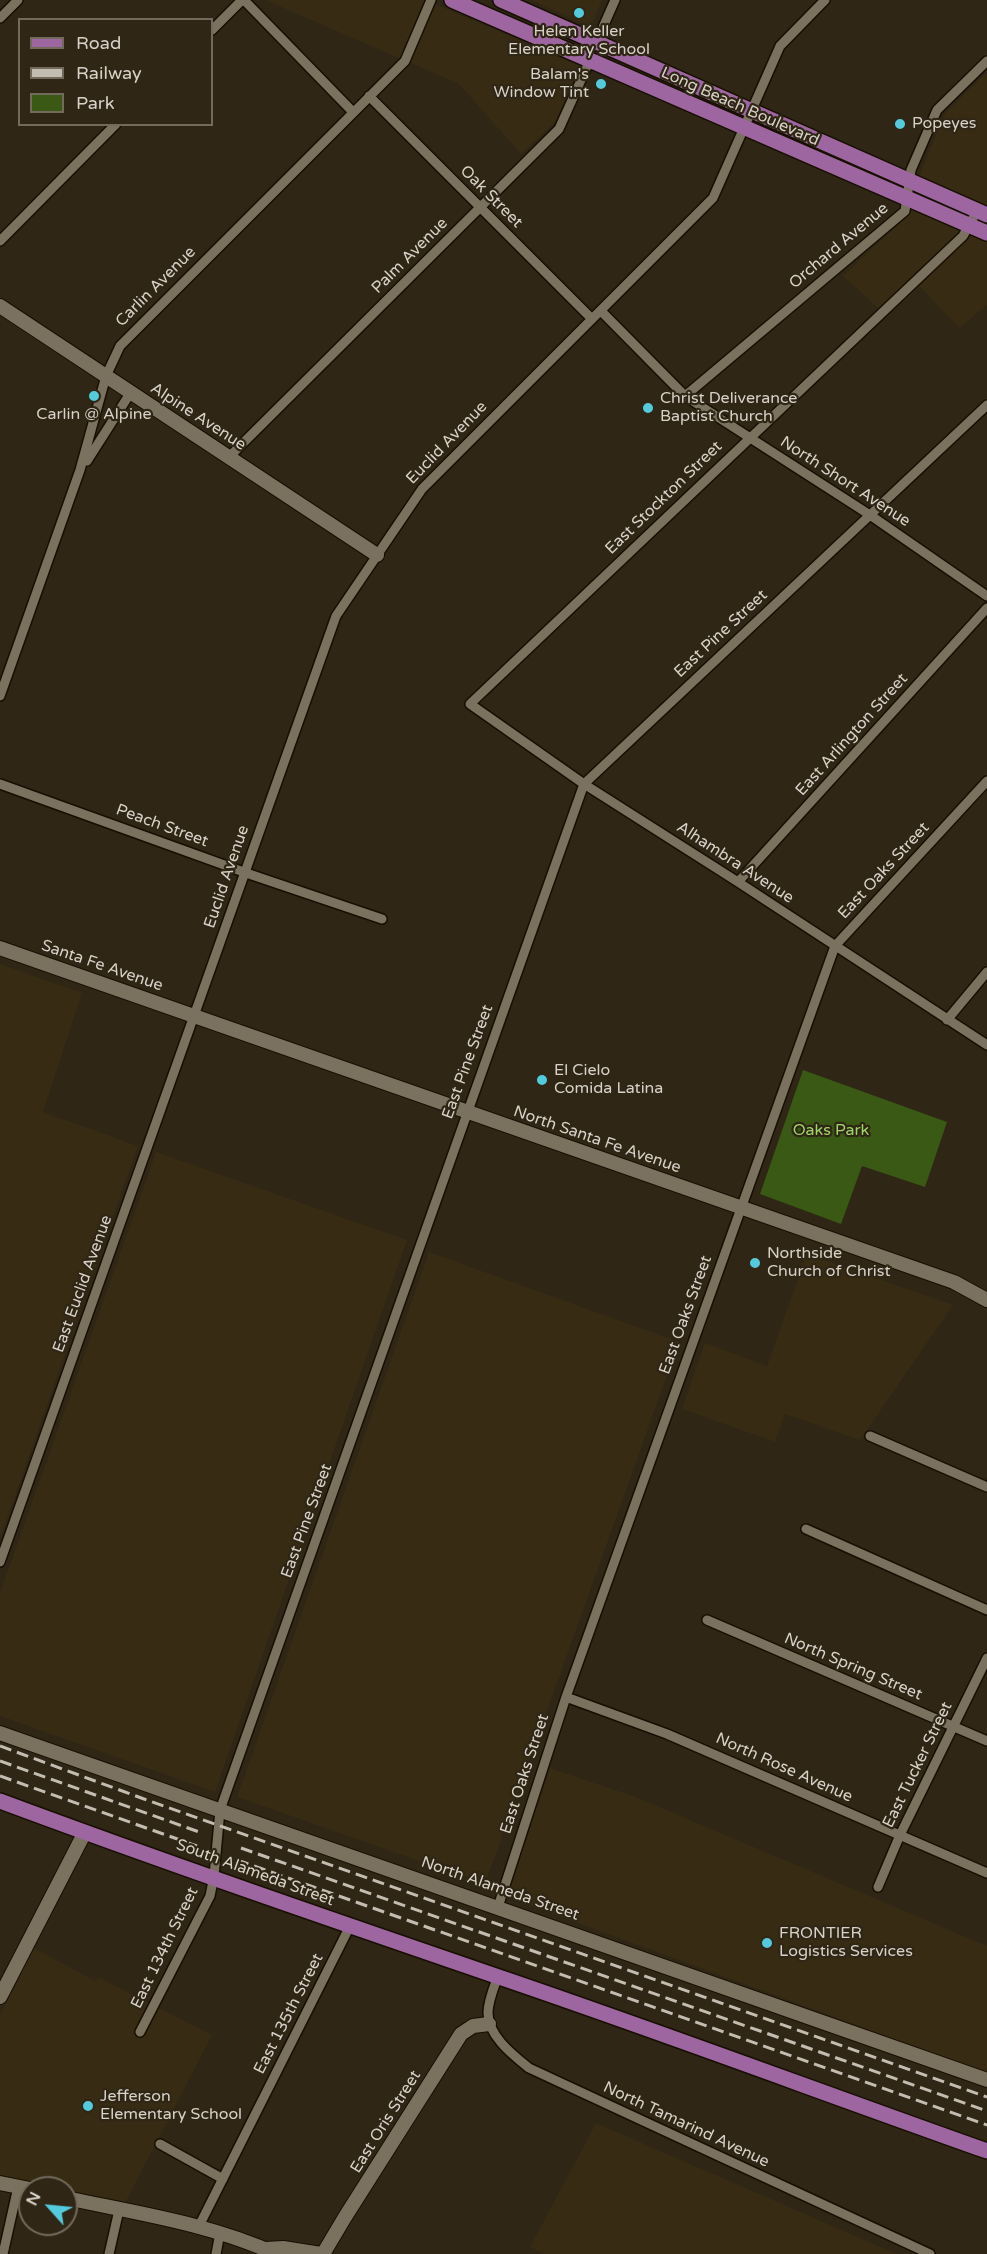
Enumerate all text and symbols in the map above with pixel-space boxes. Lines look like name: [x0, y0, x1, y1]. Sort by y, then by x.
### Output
marker: Helen Keller Elementary School: [572, 6, 586, 20]
legend: [18, 18, 213, 126]
place label: Helen Keller Elementary School: [508, 22, 650, 60]
text: Road: [76, 32, 121, 54]
text: Railway: [76, 62, 142, 84]
street label: Long Beach Boulevard: [658, 63, 822, 151]
place label: Balam's Window Tint: [493, 65, 589, 103]
marker: Balam's Window Tint: [594, 77, 608, 91]
text: Park: [76, 92, 114, 114]
place label: Popeyes: [912, 114, 977, 134]
marker: Popeyes: [893, 117, 907, 131]
street label: Oak Street: [456, 162, 526, 232]
street label: Orchard Avenue: [786, 199, 892, 293]
street label: Palm Avenue: [368, 214, 452, 298]
street label: Carlin Avenue: [112, 243, 200, 331]
street label: Alpine Avenue: [147, 379, 249, 455]
marker: Carlin @ Alpine: [87, 389, 101, 403]
place label: Christ Deliverance Baptist Church: [660, 389, 797, 427]
street label: Euclid Avenue: [403, 398, 491, 488]
marker: Christ Deliverance Baptist Church: [641, 401, 655, 415]
place label: Carlin @ Alpine: [36, 405, 152, 425]
street label: North Short Avenue: [776, 433, 914, 531]
street label: East Stockton Street: [602, 437, 726, 559]
street label: East Pine Street: [670, 586, 772, 682]
street label: East Arlington Street: [792, 670, 912, 800]
street label: Peach Street: [113, 800, 211, 852]
street label: Alhambra Avenue: [673, 818, 797, 908]
street label: East Oaks Street: [834, 819, 934, 923]
street label: Euclid Avenue: [200, 823, 254, 931]
street label: Santa Fe Avenue: [39, 936, 165, 996]
street label: East Pine Street: [438, 1002, 498, 1122]
place label: El Cielo Comida Latina: [554, 1061, 663, 1099]
marker: El Cielo Comida Latina: [535, 1073, 549, 1087]
street label: North Santa Fe Avenue: [511, 1102, 683, 1178]
park label: Oaks Park: [793, 1121, 869, 1141]
street label: East Euclid Avenue: [49, 1213, 117, 1355]
place label: Northside Church of Christ: [767, 1244, 890, 1282]
street label: East Oaks Street: [656, 1253, 716, 1377]
marker: Northside Church of Christ: [748, 1256, 762, 1270]
street label: East Pine Street: [277, 1461, 337, 1581]
street label: North Spring Street: [781, 1629, 925, 1705]
street label: East Tucker Street: [879, 1699, 957, 1831]
street label: East Oaks Street: [497, 1712, 553, 1836]
street label: North Rose Avenue: [713, 1729, 855, 1807]
street label: South Alameda Street: [173, 1835, 337, 1911]
street label: North Alameda Street: [418, 1853, 582, 1925]
street label: East 134th Street: [127, 1884, 203, 2012]
place label: FRONTIER Logistics Services: [779, 1924, 913, 1962]
marker: FRONTIER Logistics Services: [760, 1936, 774, 1950]
street label: East 135th Street: [250, 1950, 328, 2078]
street label: East Oris Street: [347, 2067, 425, 2177]
street label: North Tamarind Avenue: [600, 2078, 772, 2172]
place label: Jefferson Elementary School: [100, 2087, 242, 2125]
marker: Jefferson Elementary School: [81, 2099, 95, 2113]
north arrow: [18, 2176, 78, 2236]
text: N: [22, 2188, 46, 2209]

